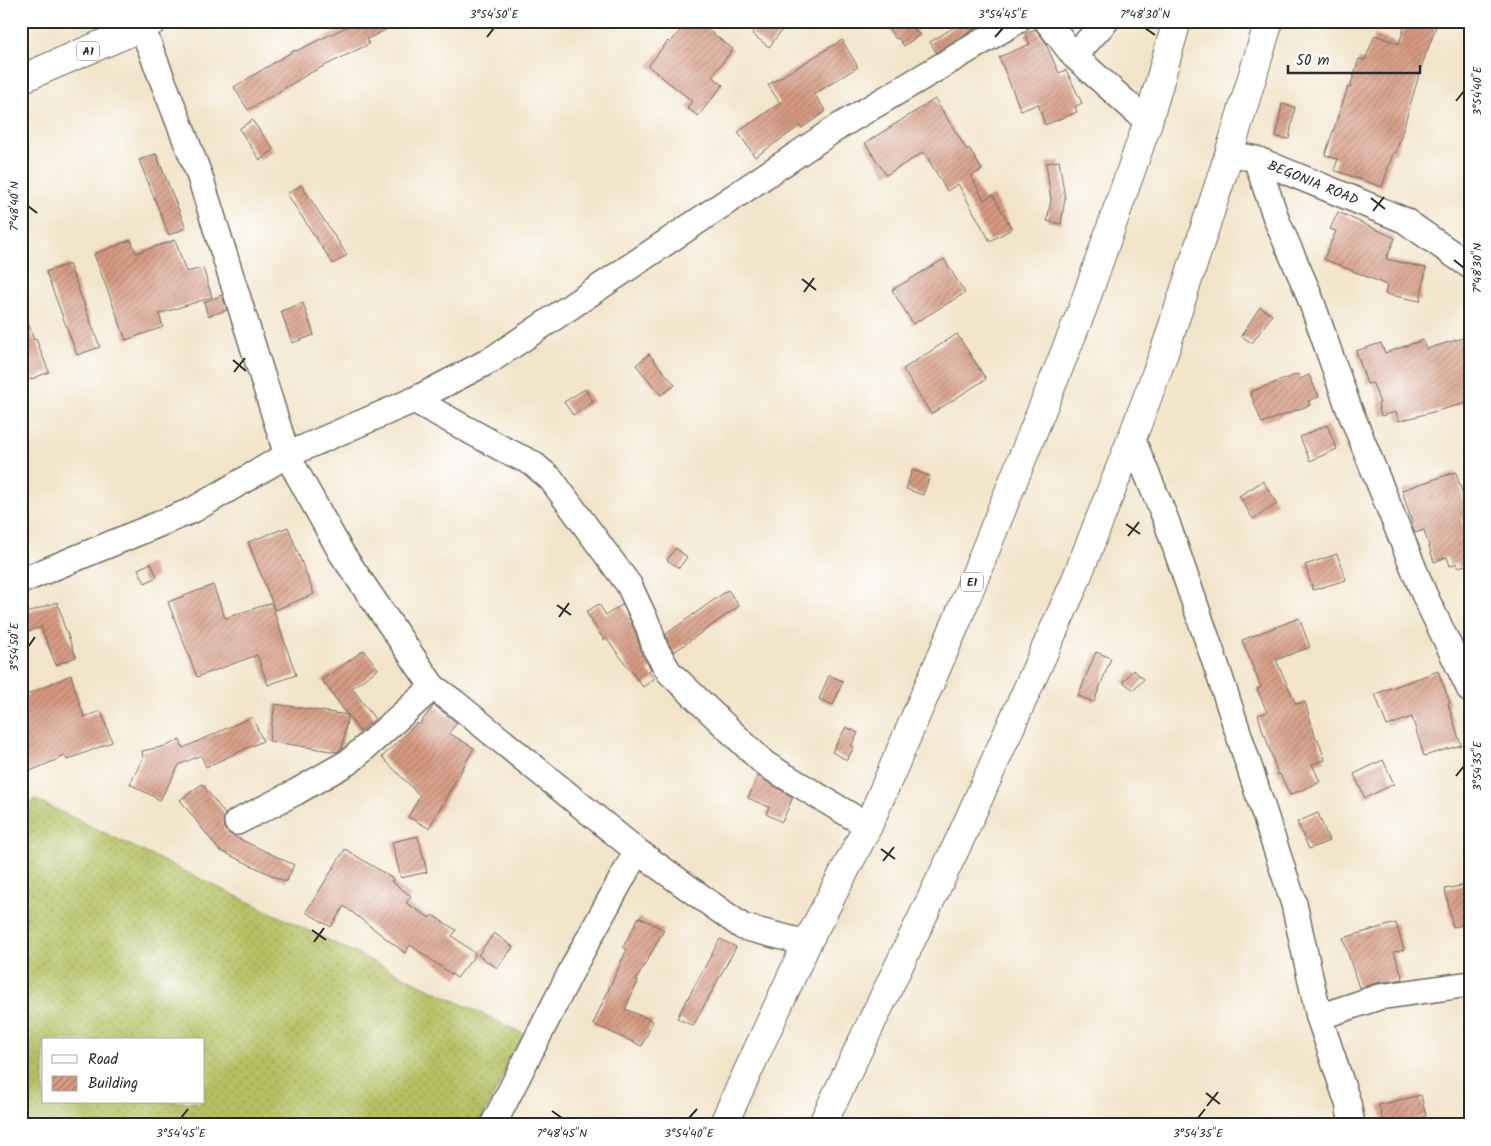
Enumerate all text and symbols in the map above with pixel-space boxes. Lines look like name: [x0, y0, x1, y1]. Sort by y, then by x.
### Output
text: 3°54'50"E: [469, 5, 520, 24]
text: 3°54'45"E: [978, 5, 1029, 24]
text: 7°48'30"N: [1120, 5, 1170, 24]
road number: A1: [77, 41, 99, 60]
scale bar: [1288, 42, 1421, 74]
text: 50 m: [1296, 49, 1330, 73]
text: 3°54'40"E: [1468, 65, 1487, 116]
street label: BEGONIA ROAD: [1264, 155, 1362, 211]
text: 7°48'40"N: [5, 181, 24, 231]
text: 7°48'30"N: [1468, 243, 1487, 293]
road number: E1: [961, 572, 983, 592]
text: 3°54'50"E: [5, 621, 24, 672]
text: 3°54'35"E: [1468, 740, 1487, 791]
legend: [42, 1038, 205, 1104]
text: Road: [88, 1048, 119, 1072]
text: Building: [88, 1072, 138, 1096]
text: 3°54'45"E: [156, 1124, 207, 1143]
text: 7°48'45"N: [537, 1124, 587, 1143]
text: 3°54'40"E: [664, 1124, 715, 1143]
text: 3°54'35"E: [1173, 1124, 1224, 1143]

